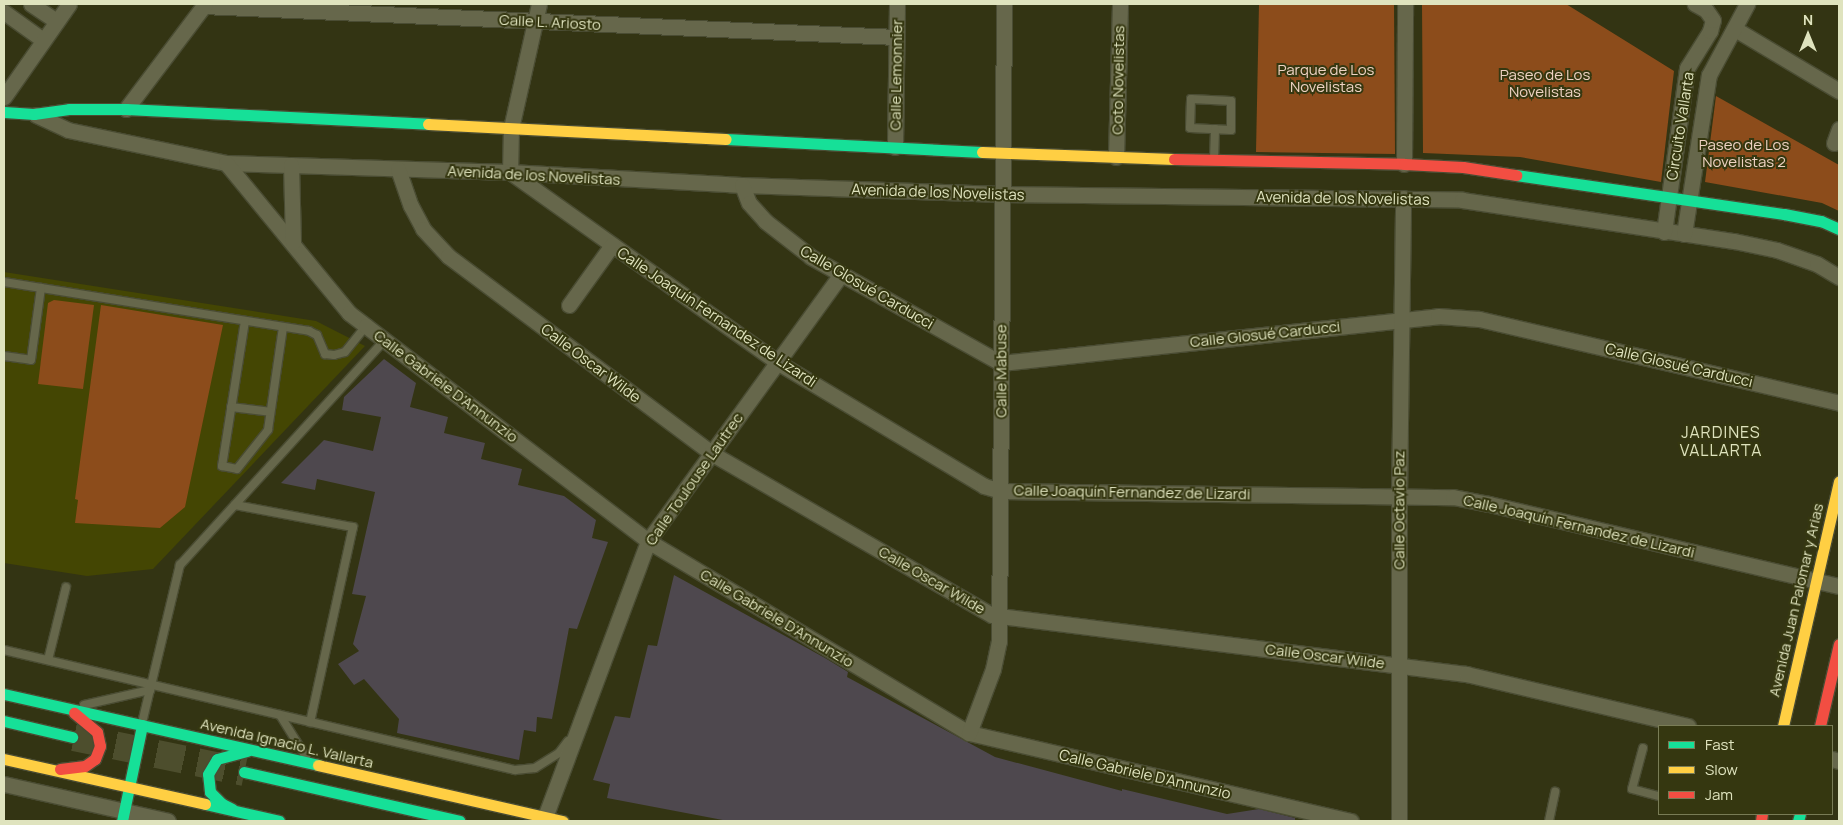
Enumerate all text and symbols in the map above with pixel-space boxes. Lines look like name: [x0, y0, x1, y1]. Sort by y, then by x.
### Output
street label: Calle L. Ariosto: [499, 10, 601, 34]
north arrow: [1783, 10, 1833, 60]
text: N: [1803, 10, 1813, 29]
street label: Calle Lemonnier: [886, 19, 906, 131]
street label: Coto Novelistas: [1108, 25, 1128, 135]
park label: Parque de Los Novelistas: [1278, 60, 1374, 95]
park label: Paseo de Los Novelistas: [1500, 65, 1590, 100]
street label: Circuito Vallarta: [1663, 70, 1697, 182]
park label: Paseo de Los Novelistas 2: [1699, 135, 1789, 170]
street label: Avenida de los Novelistas: [447, 161, 621, 189]
street label: Avenida de los Novelistas: [851, 180, 1025, 204]
street label: Avenida de los Novelistas: [1256, 187, 1430, 209]
street label: Calle Glosué Carducci: [797, 241, 937, 333]
street label: Calle Joaquín Fernandez de Lizardi: [614, 243, 820, 391]
street label: Calle Glosué Carducci: [1189, 317, 1341, 351]
street label: Calle Oscar Wilde: [538, 320, 644, 406]
street label: Calle Mabuse: [992, 324, 1010, 418]
street label: Calle Gabriele D'Annunzio: [371, 326, 521, 446]
street label: Calle Glosué Carducci: [1603, 339, 1755, 391]
street label: Calle Toulouse Lautrec: [641, 409, 747, 549]
district label: JARDINES VALLARTA: [1679, 422, 1763, 460]
street label: Calle Octavio Paz: [1390, 450, 1408, 570]
street label: Calle Joaquín Fernandez de Lizardi: [1014, 481, 1250, 503]
street label: Calle Joaquín Fernandez de Lizardi: [1462, 491, 1696, 561]
street label: Avenida Juan Palomar y Arias: [1765, 502, 1827, 698]
street label: Calle Oscar Wilde: [876, 542, 988, 618]
street label: Calle Gabriele D'Annunzio: [697, 565, 857, 671]
street label: Calle Oscar Wilde: [1264, 640, 1386, 672]
street label: Avenida Ignacio L. Vallarta: [199, 714, 375, 772]
legend: [1658, 725, 1833, 815]
text: Fast: [1705, 734, 1734, 755]
street label: Calle Gabriele D'Annunzio: [1057, 745, 1233, 803]
text: Slow: [1705, 759, 1738, 780]
text: Jam: [1705, 784, 1733, 805]

